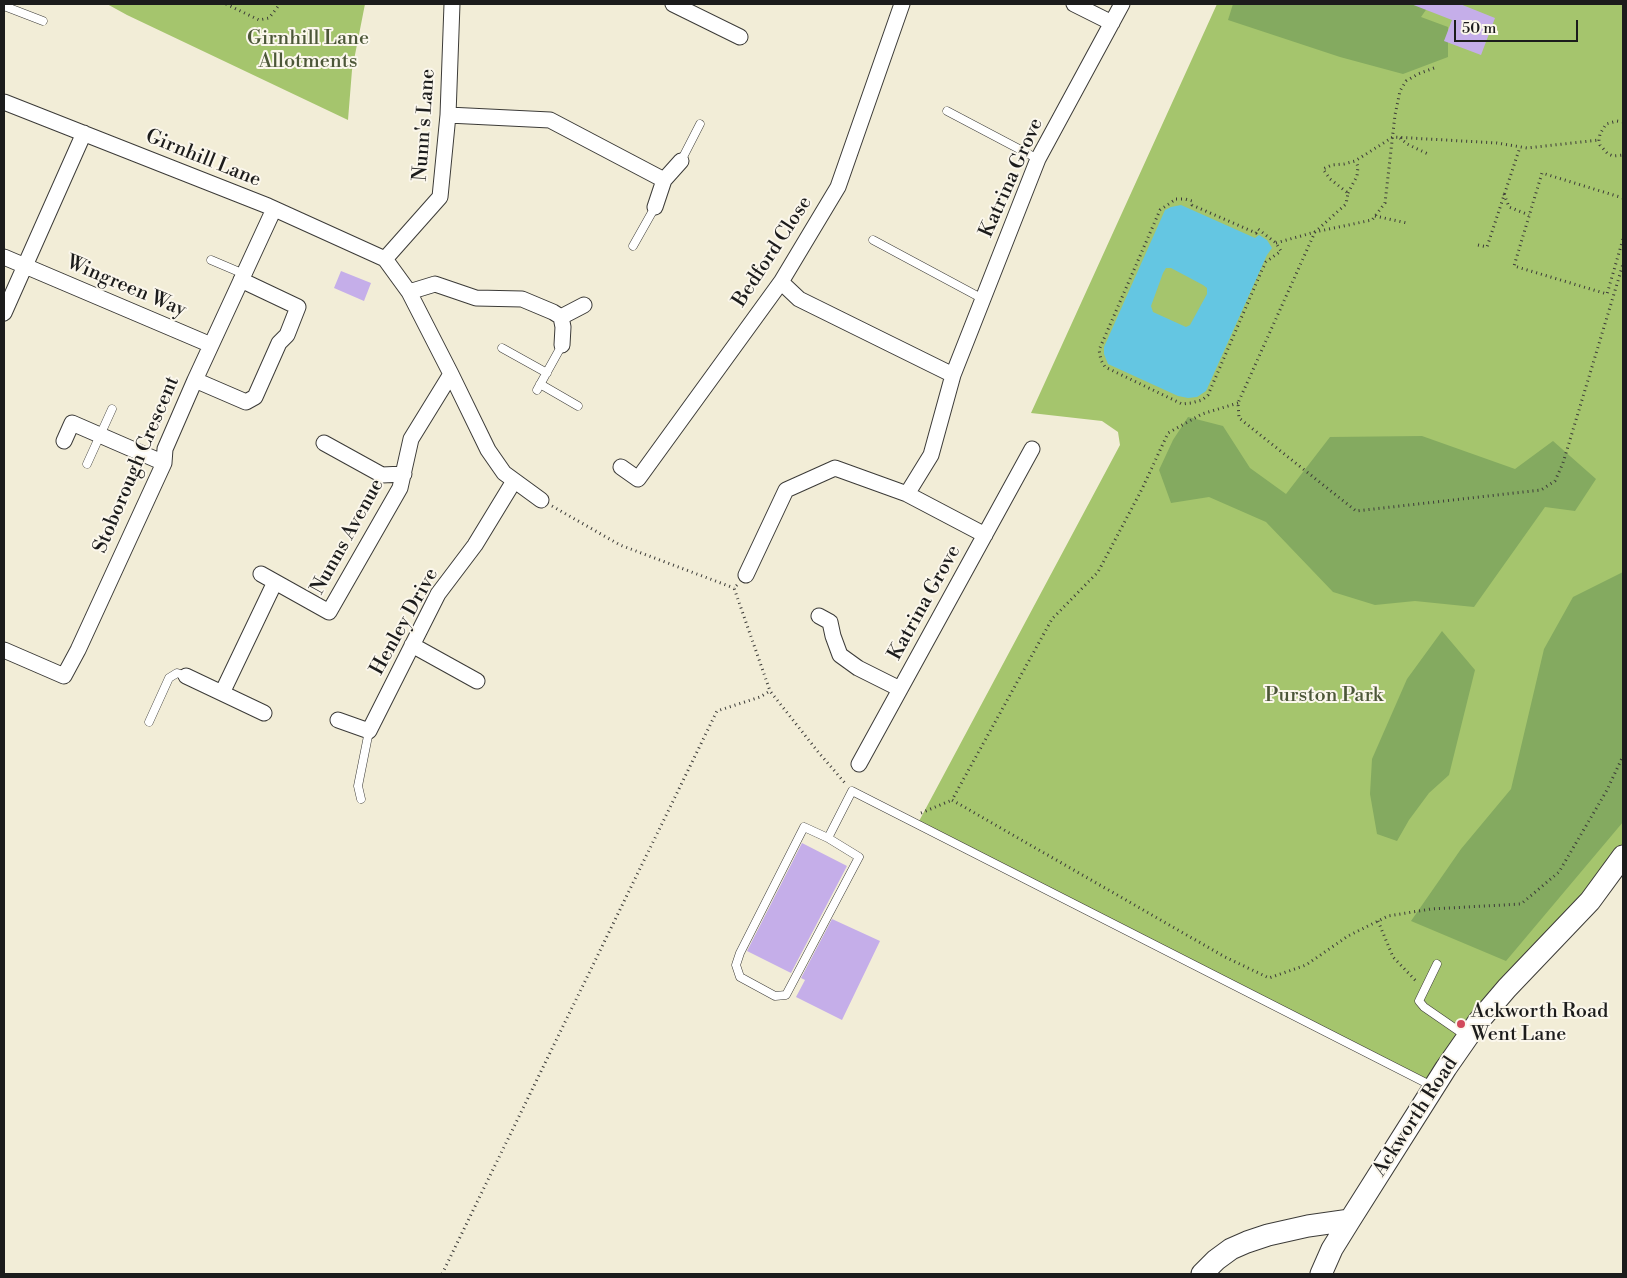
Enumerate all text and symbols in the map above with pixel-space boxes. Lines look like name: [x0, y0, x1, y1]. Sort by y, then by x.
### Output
scale bar: [1457, 10, 1581, 42]
text: 50 m: [1462, 19, 1496, 38]
park label: Girnhill Lane Allotments: [247, 27, 369, 74]
street label: Nunn's Lane: [409, 68, 441, 182]
street label: Katrina Grove: [975, 115, 1049, 241]
street label: Girnhill Lane: [142, 125, 264, 193]
street label: Bedford Close: [728, 192, 818, 312]
street label: Wingreen Way: [62, 251, 190, 323]
street label: Stoborough Crescent: [89, 373, 185, 557]
street label: Nunns Avenue: [306, 475, 390, 599]
street label: Katrina Grove: [883, 541, 967, 665]
street label: Henley Drive: [366, 564, 444, 680]
park label: Purston Park: [1265, 684, 1383, 708]
place label: Ackworth Road Went Lane: [1471, 1000, 1608, 1047]
marker: Ackworth Road Went Lane: [1455, 1018, 1467, 1030]
street label: Ackworth Road: [1369, 1053, 1463, 1181]

